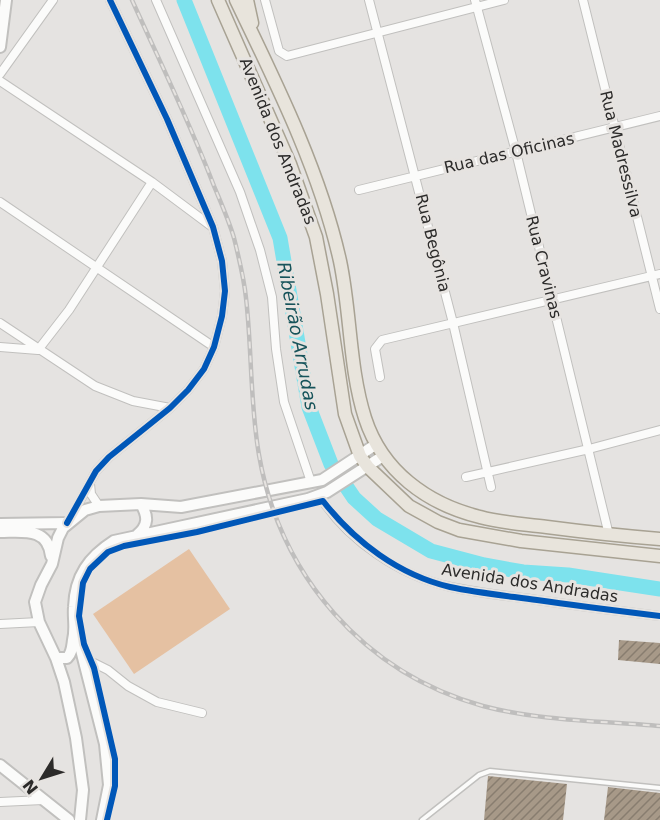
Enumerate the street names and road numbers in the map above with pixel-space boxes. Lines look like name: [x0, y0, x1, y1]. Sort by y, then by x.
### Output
street label: Avenida dos Andradas: [236, 55, 320, 227]
street label: Rua Madressilva: [596, 89, 646, 219]
street label: Rua das Oficinas: [442, 129, 576, 177]
street label: Rua Begônia: [412, 192, 454, 294]
street label: Rua Cravinas: [522, 214, 566, 320]
street label: Avenida dos Andradas: [440, 560, 620, 606]

